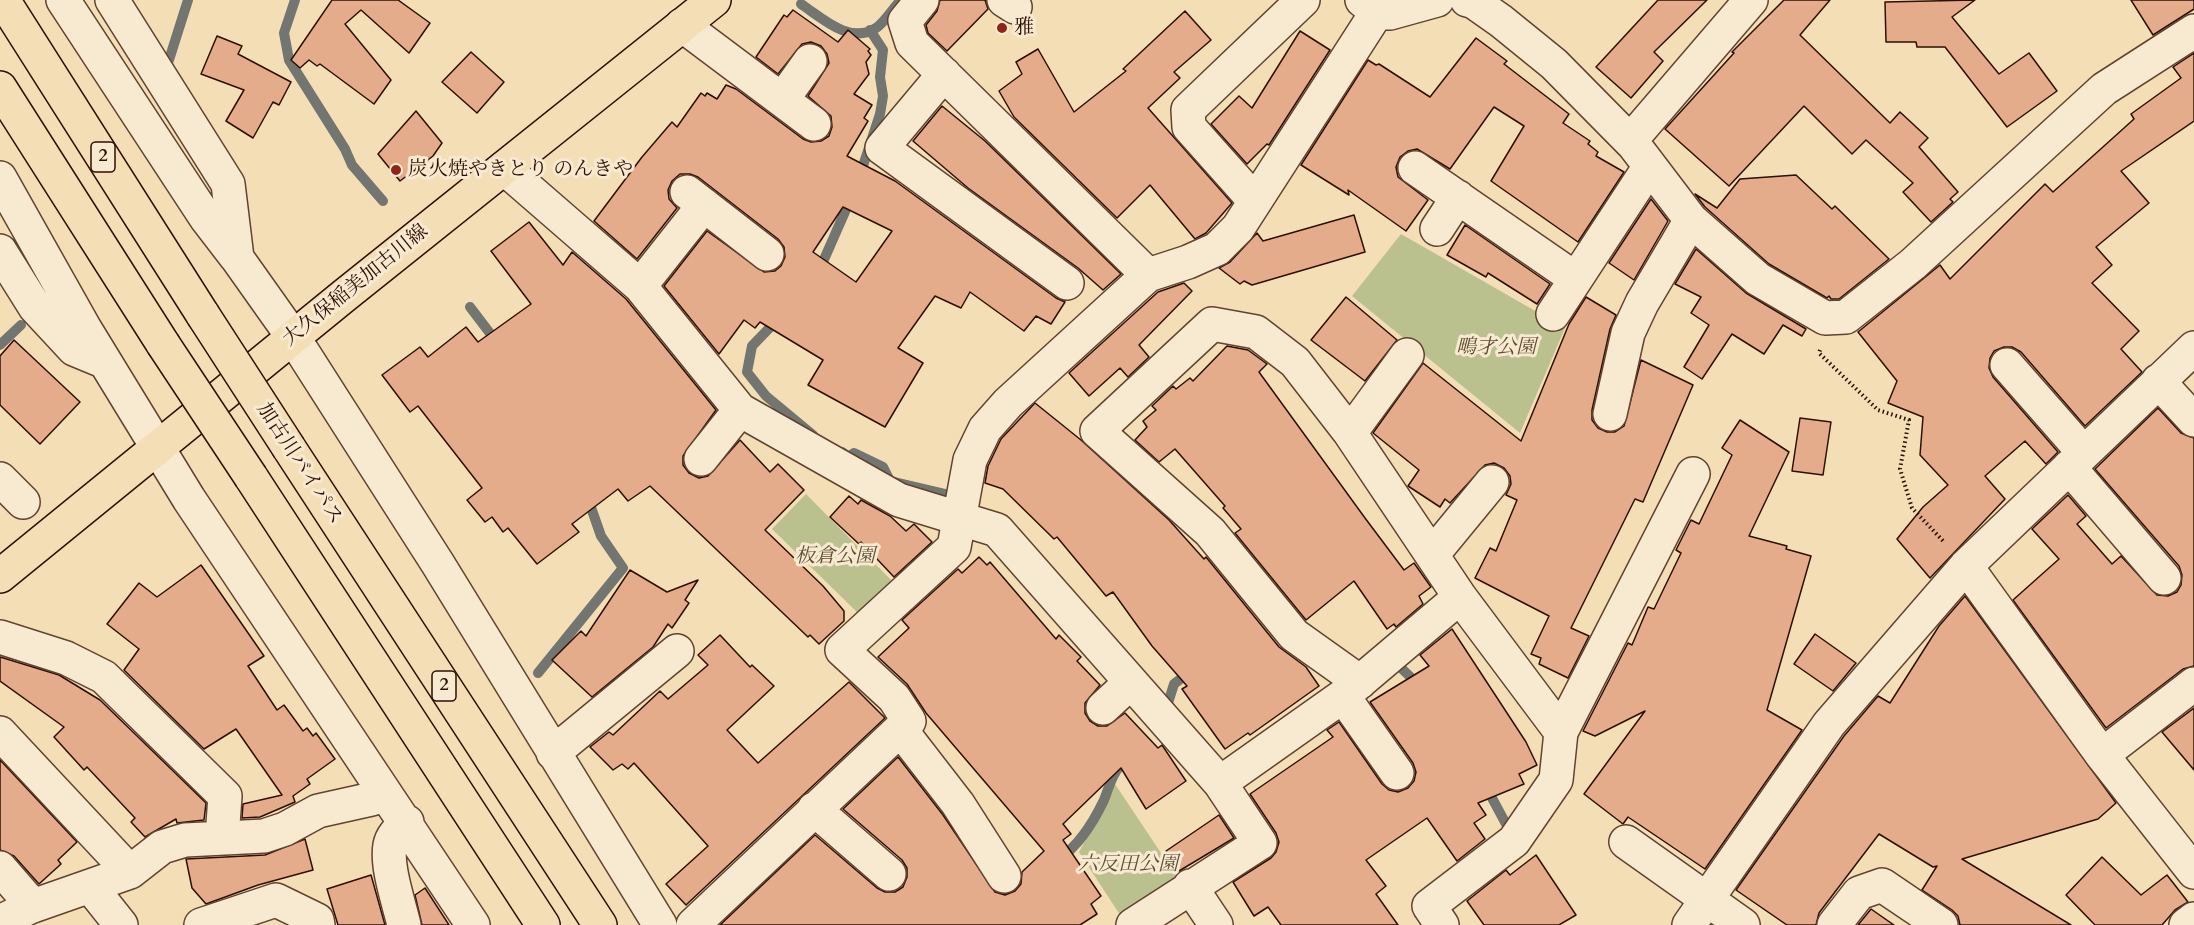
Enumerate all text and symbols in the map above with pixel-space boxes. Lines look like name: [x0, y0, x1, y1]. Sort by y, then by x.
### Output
place label: 雅: [1014, 16, 1034, 40]
marker: 雅: [995, 21, 1009, 35]
road number: 2: [91, 142, 115, 172]
place label: 炭火焼やきとり のんきや: [408, 158, 633, 182]
marker: 炭火焼やきとり のんきや: [389, 163, 403, 177]
street label: 大久保稲美加古川線: [279, 220, 433, 352]
park label: 鴫才公園: [1456, 336, 1536, 360]
street label: 加古川バイパス: [251, 399, 347, 529]
park label: 板倉公園: [795, 545, 875, 569]
road number: 2: [432, 671, 456, 701]
park label: 六反田公園: [1078, 853, 1178, 877]

